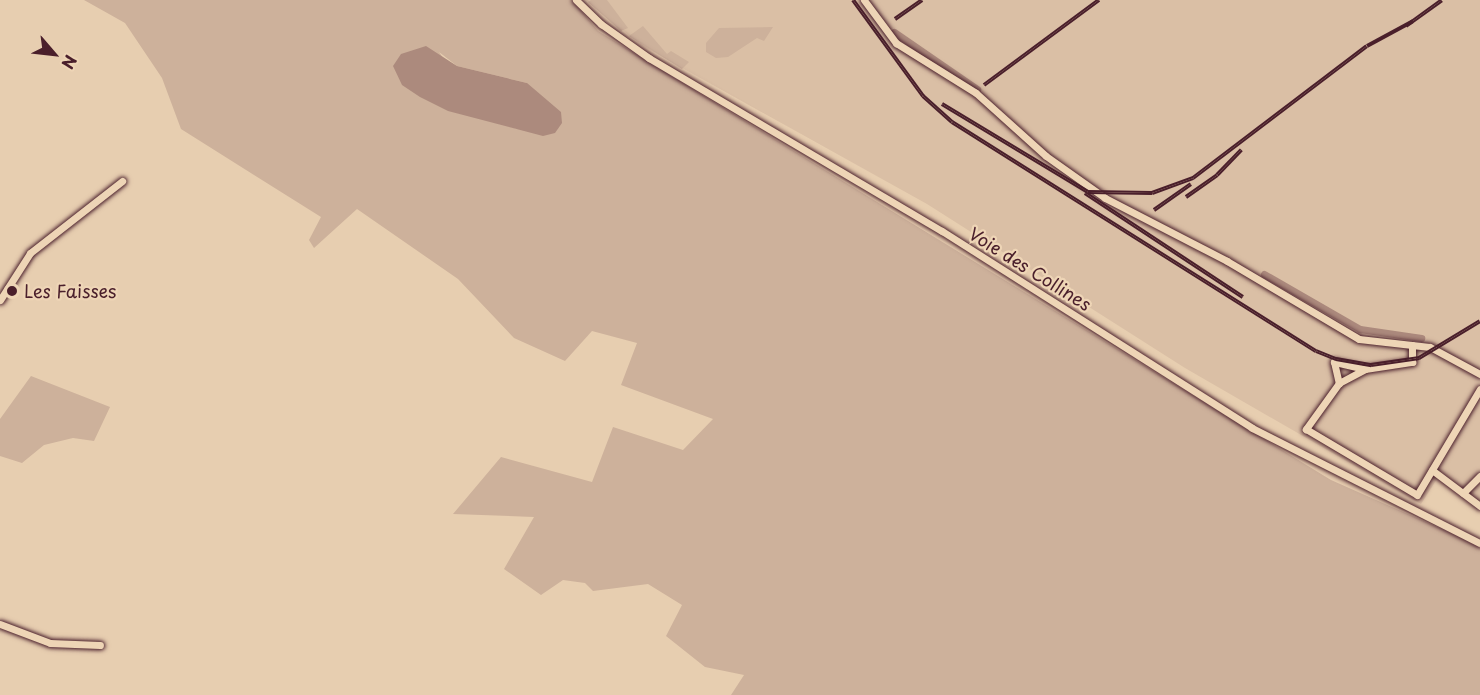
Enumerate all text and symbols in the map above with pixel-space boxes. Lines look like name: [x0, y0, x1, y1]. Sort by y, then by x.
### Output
north arrow: [24, 24, 84, 84]
text: N: [56, 51, 83, 74]
street label: Voie des Collines: [964, 222, 1096, 316]
place label: Les Faisses: [24, 280, 118, 302]
marker: Les Faisses: [5, 284, 19, 298]

